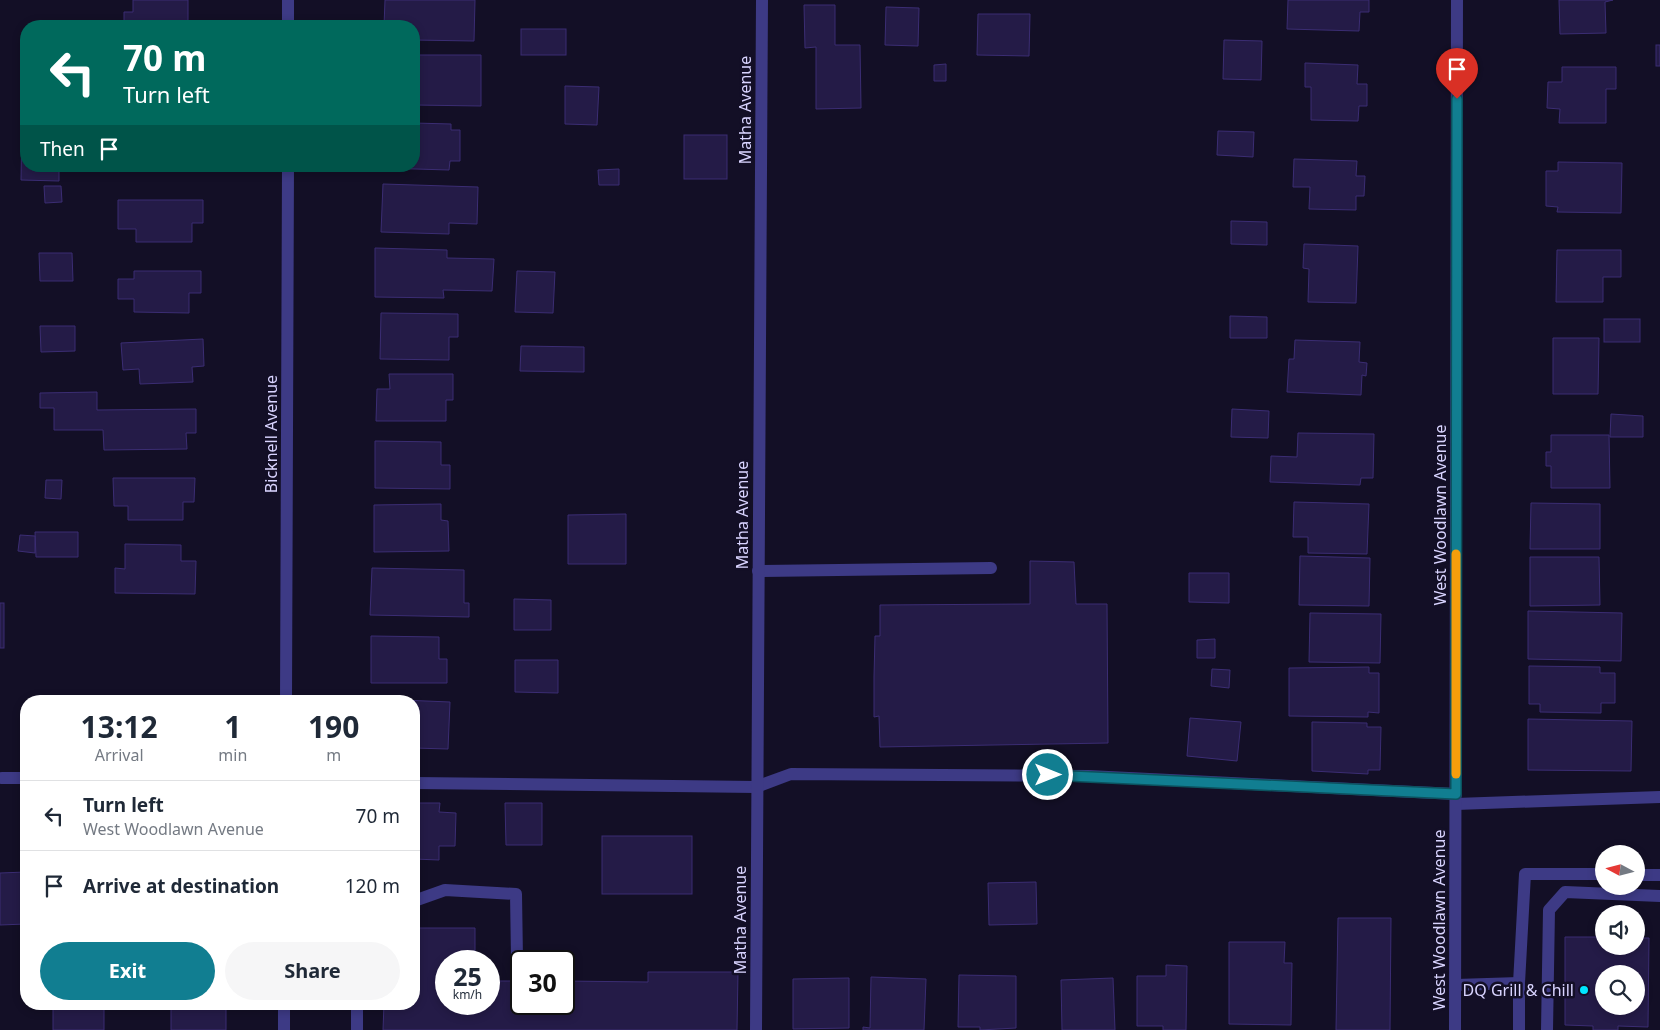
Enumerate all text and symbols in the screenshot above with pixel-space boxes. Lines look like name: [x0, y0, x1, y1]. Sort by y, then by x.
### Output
text: 70 m: [123, 34, 206, 81]
icon: left: [40, 40, 105, 105]
pin: [1436, 48, 1478, 99]
icon: arrive: [1443, 55, 1471, 83]
street label: Matha Avenue: [734, 56, 756, 164]
text: Turn left: [123, 79, 210, 109]
icon: arrive: [95, 135, 123, 163]
text: Then: [40, 136, 85, 162]
street label: Bicknell Avenue: [260, 375, 282, 493]
street label: West Woodlawn Avenue: [1429, 425, 1451, 605]
street label: Matha Avenue: [731, 461, 753, 569]
text: 13:12: [81, 706, 158, 747]
text: 1: [224, 706, 241, 747]
text: 190: [308, 706, 359, 747]
text: Arrival: [95, 744, 144, 766]
text: min: [218, 744, 247, 766]
text: m: [326, 744, 341, 766]
position arrow: [1021, 748, 1073, 800]
text: Turn left: [83, 792, 164, 818]
icon: left: [40, 802, 68, 830]
text: 70 m: [356, 803, 400, 829]
text: West Woodlawn Avenue: [83, 818, 264, 840]
street label: West Woodlawn Avenue: [1428, 830, 1450, 1010]
north arrow: [1595, 845, 1645, 895]
map controls: [1595, 845, 1645, 1015]
street label: Matha Avenue: [729, 866, 751, 974]
icon: arrive: [40, 872, 68, 900]
text: Arrive at destination: [83, 873, 279, 899]
text: 120 m: [345, 873, 400, 899]
button: sound: [1595, 905, 1645, 955]
button: Exit: [40, 942, 215, 1000]
button: Share: [225, 942, 400, 1000]
speed limit sign: 30: [510, 950, 575, 1015]
text: 25: [453, 959, 482, 993]
button: search: [1595, 965, 1645, 1015]
place label: DQ Grill & Chill: [1463, 979, 1574, 1001]
marker: DQ Grill & Chill: [1578, 984, 1590, 996]
text: km/h: [453, 986, 482, 1003]

